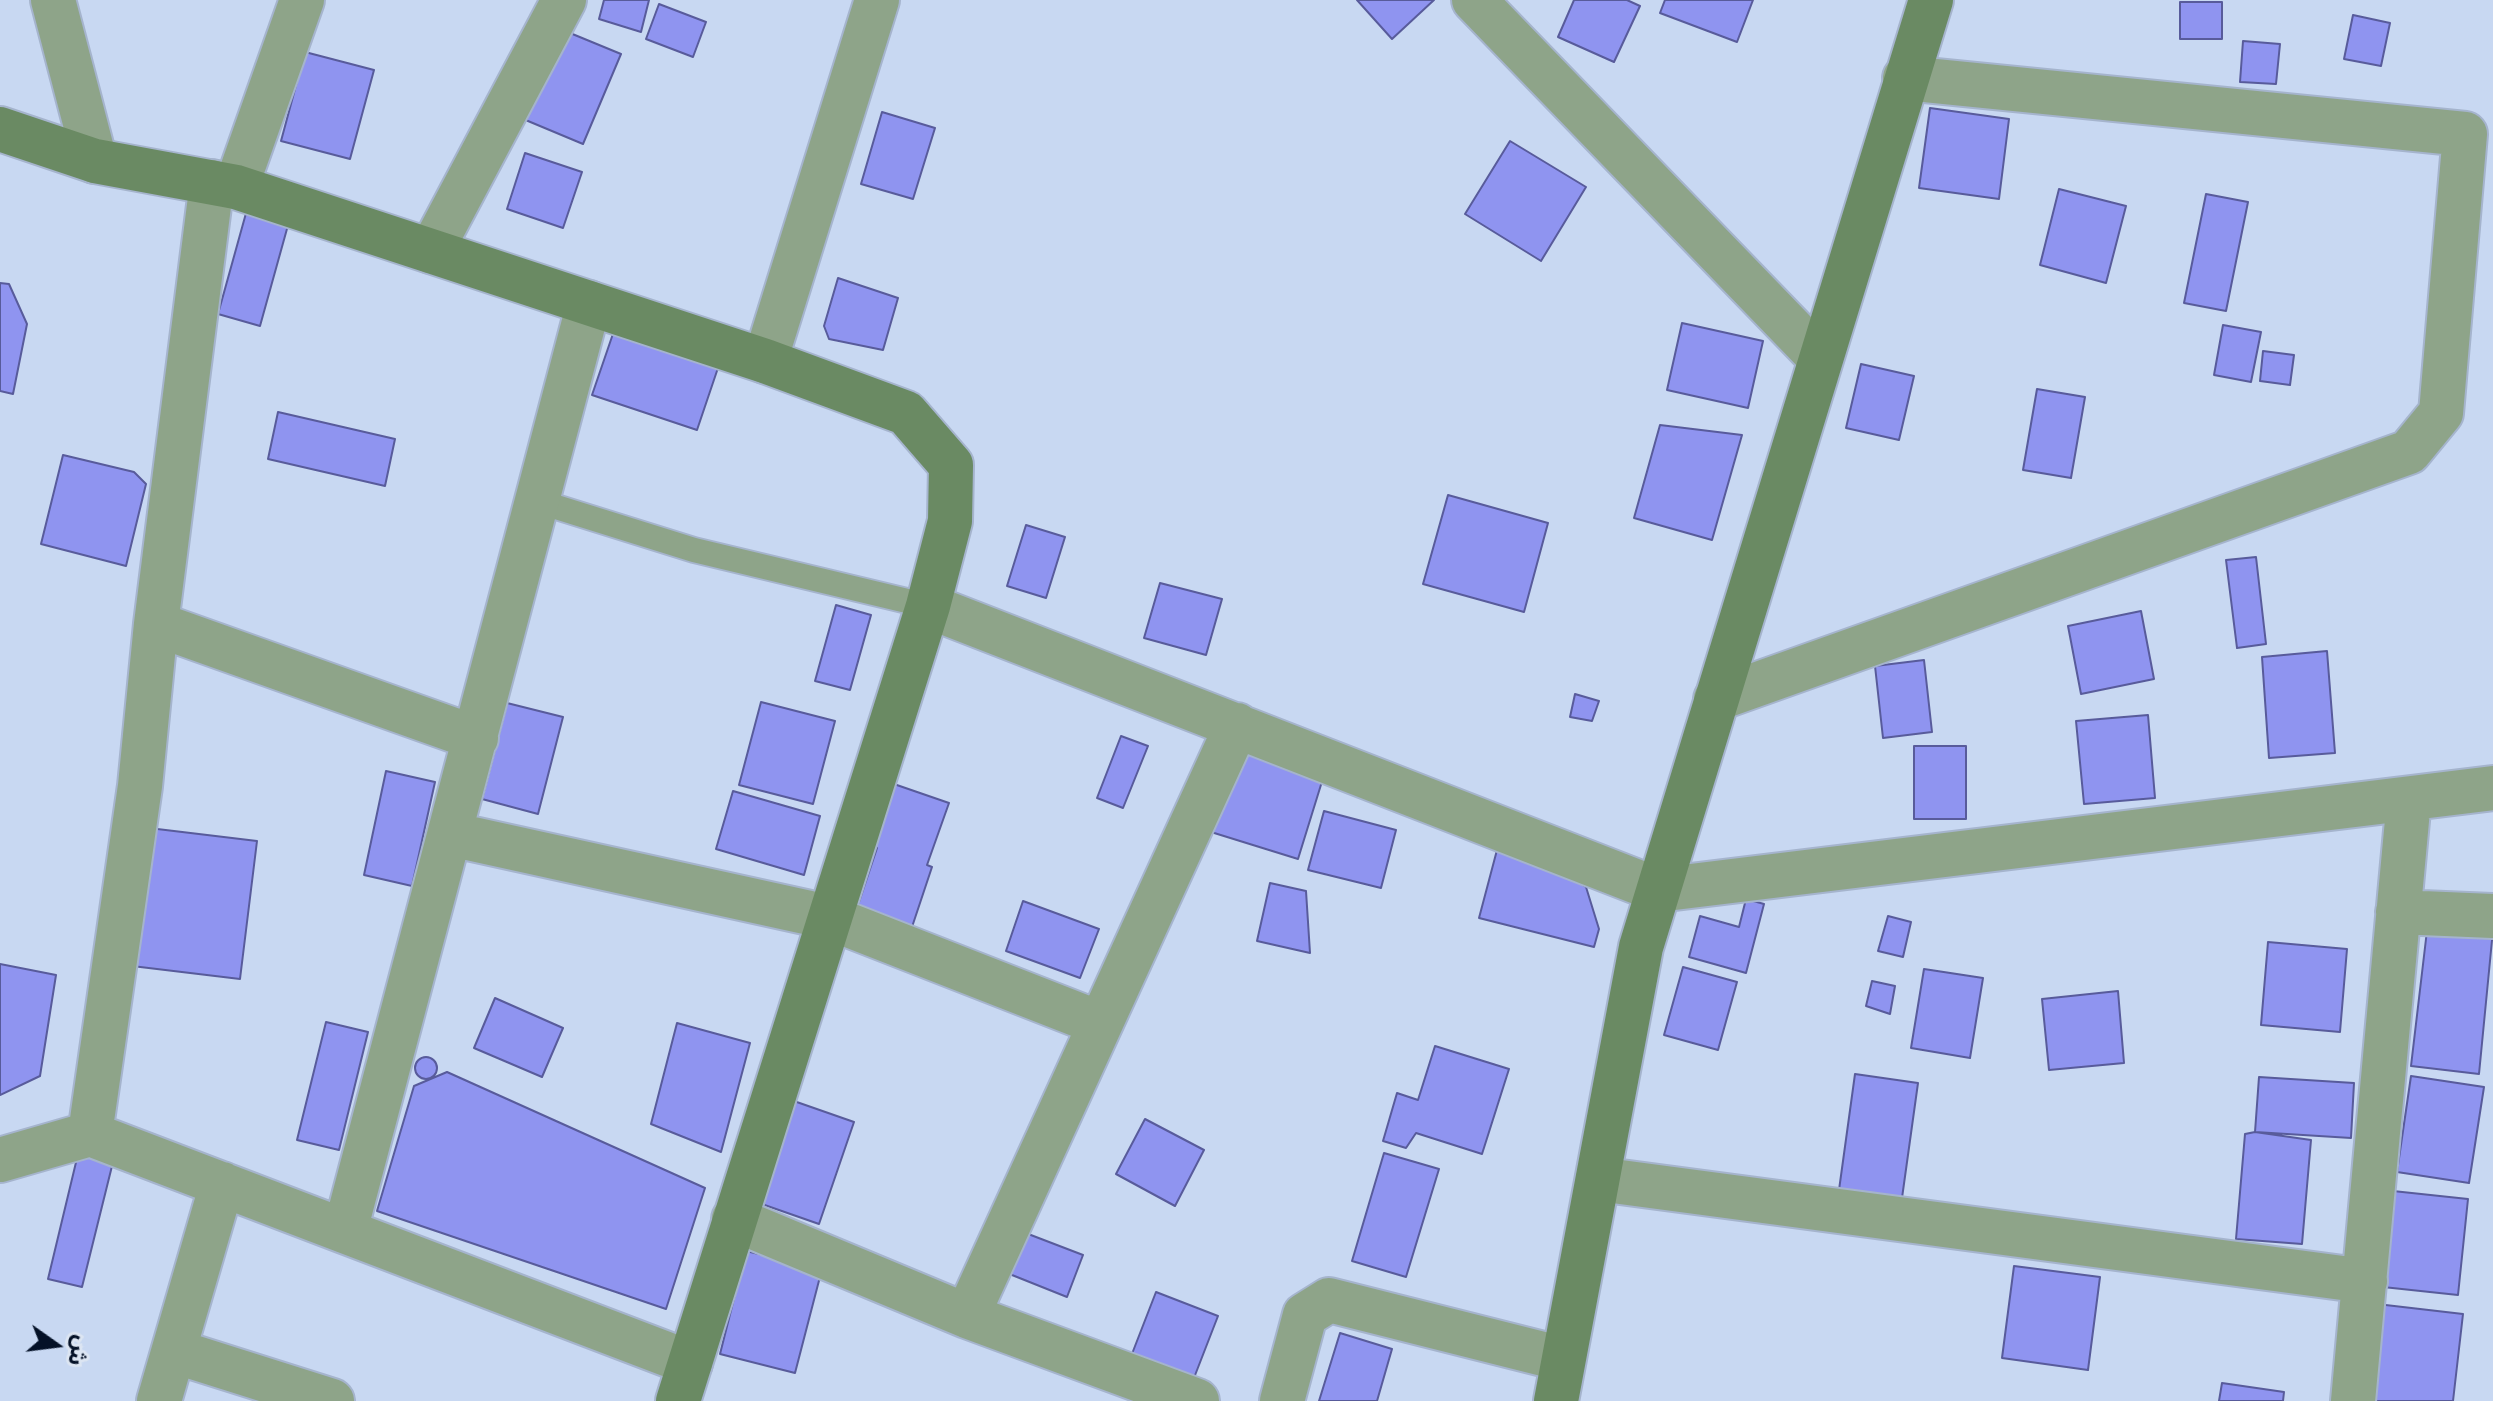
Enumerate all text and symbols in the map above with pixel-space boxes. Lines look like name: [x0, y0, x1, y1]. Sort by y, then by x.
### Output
north arrow: [16, 1305, 96, 1385]
text: ش: [63, 1333, 96, 1369]

